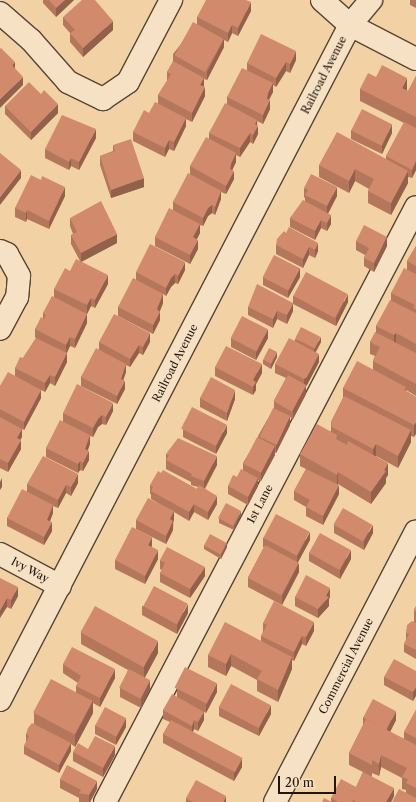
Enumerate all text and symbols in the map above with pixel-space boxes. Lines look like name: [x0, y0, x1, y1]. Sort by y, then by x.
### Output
street label: Railroad Avenue: [299, 34, 349, 116]
street label: Railroad Avenue: [150, 322, 200, 404]
street label: 1st Lane: [244, 482, 276, 526]
street label: Ivy Way: [9, 554, 51, 586]
street label: Commercial Avenue: [316, 616, 376, 716]
scale bar: [280, 768, 338, 794]
text: 20 m: [285, 775, 314, 790]

